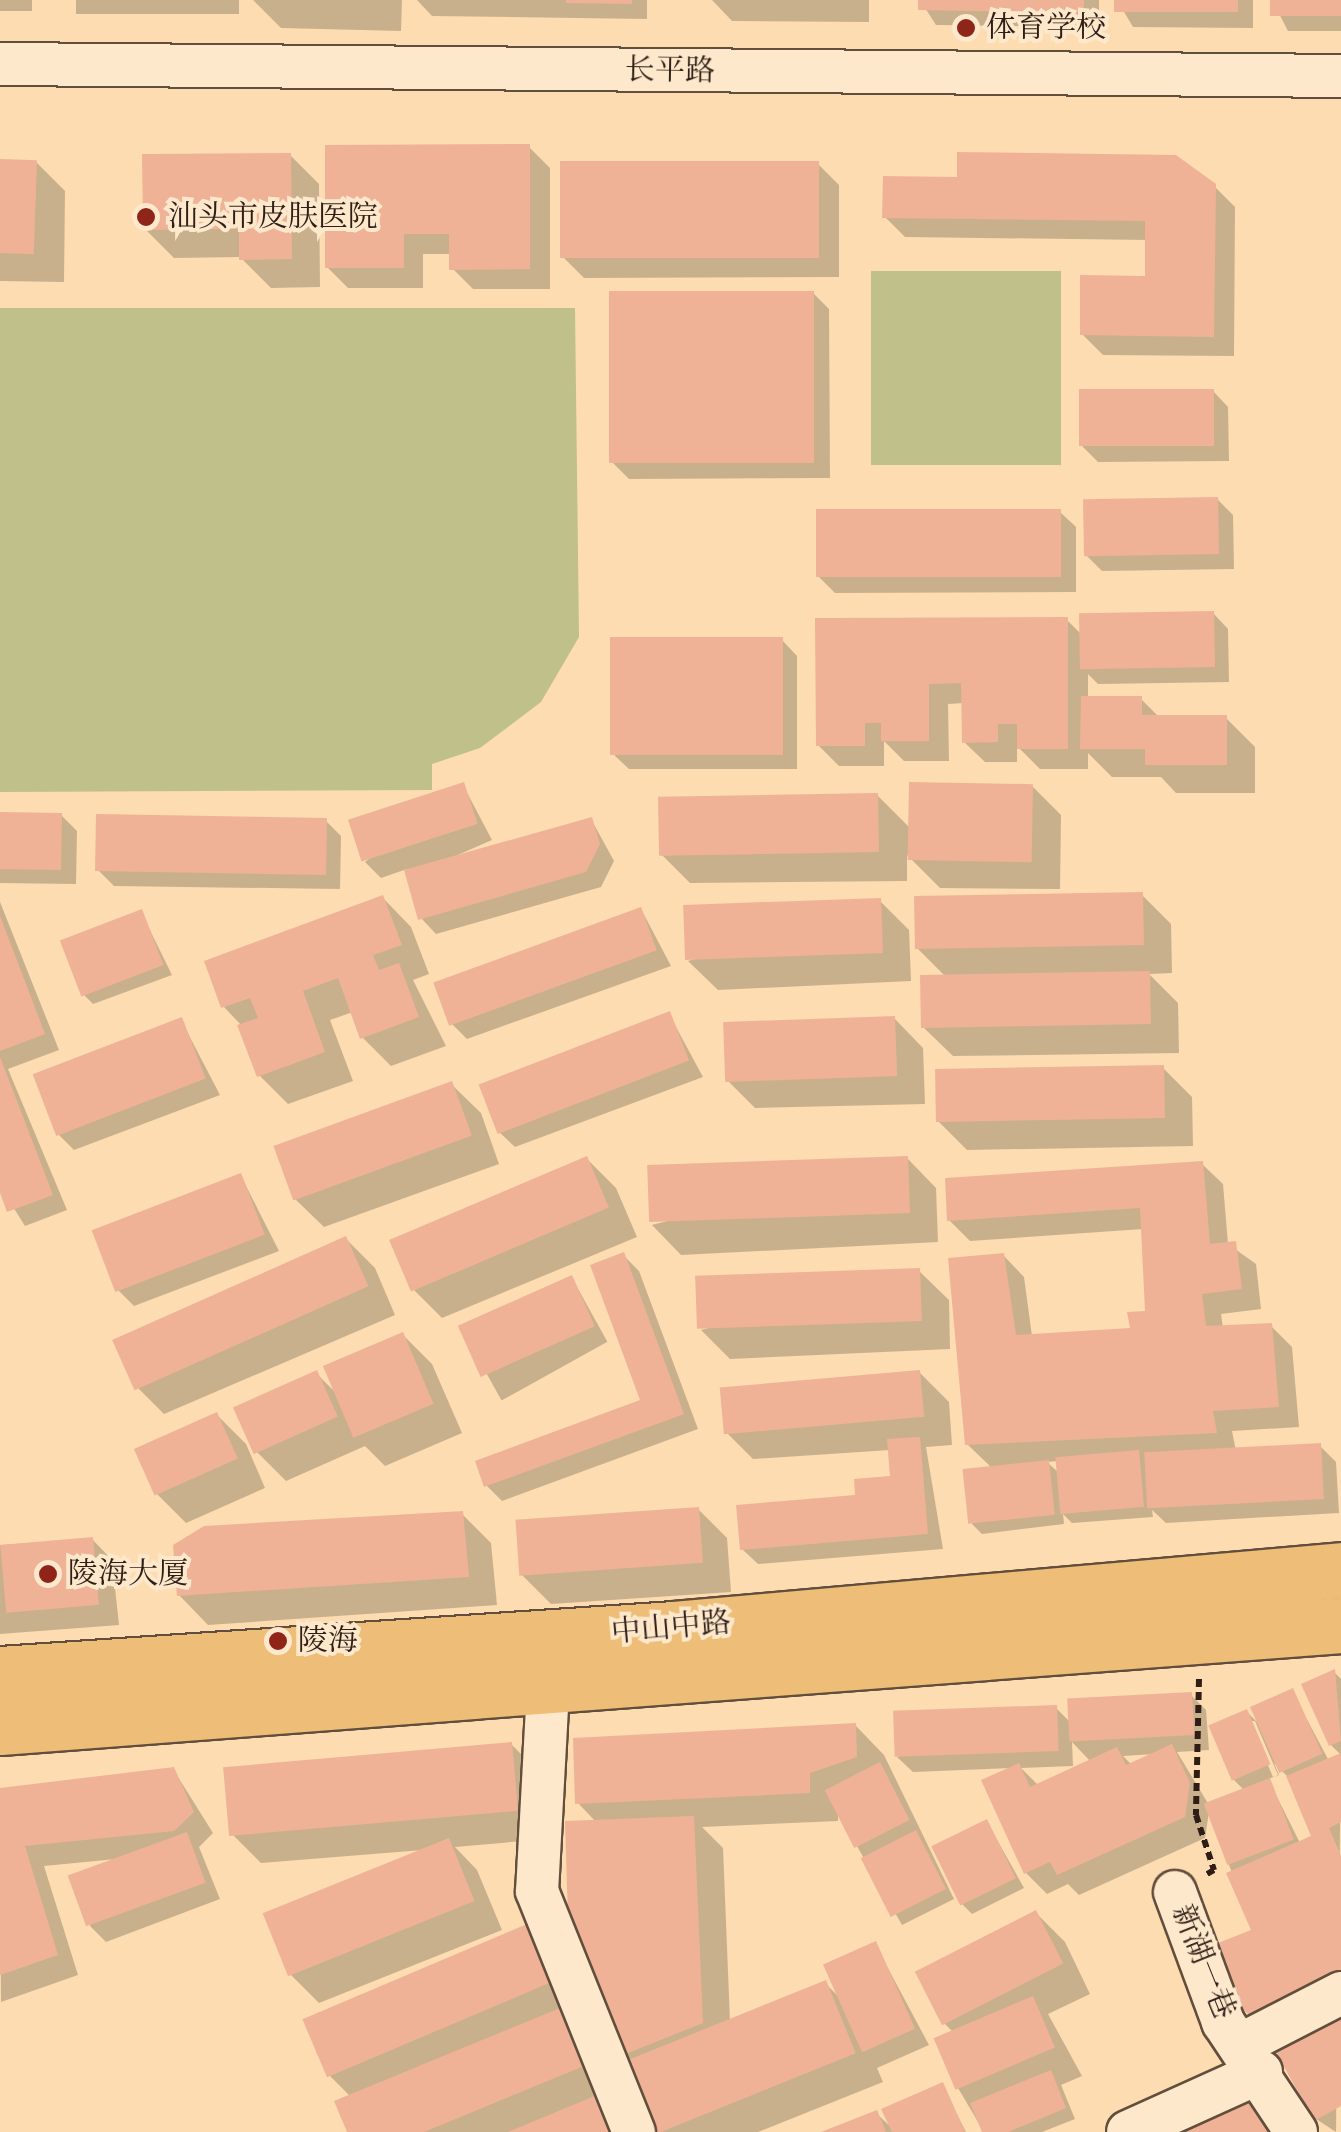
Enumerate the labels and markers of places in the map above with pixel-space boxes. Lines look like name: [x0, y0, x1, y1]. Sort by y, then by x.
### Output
place label: 体育学校: [986, 10, 1106, 46]
marker: 体育学校: [955, 17, 977, 39]
place label: 汕头市皮肤医院: [168, 199, 378, 235]
marker: 汕头市皮肤医院: [133, 204, 159, 230]
place label: 陵海大厦: [68, 1556, 188, 1592]
marker: 陵海大厦: [37, 1563, 59, 1585]
place label: 陵海: [298, 1623, 358, 1659]
marker: 陵海: [267, 1630, 289, 1652]

